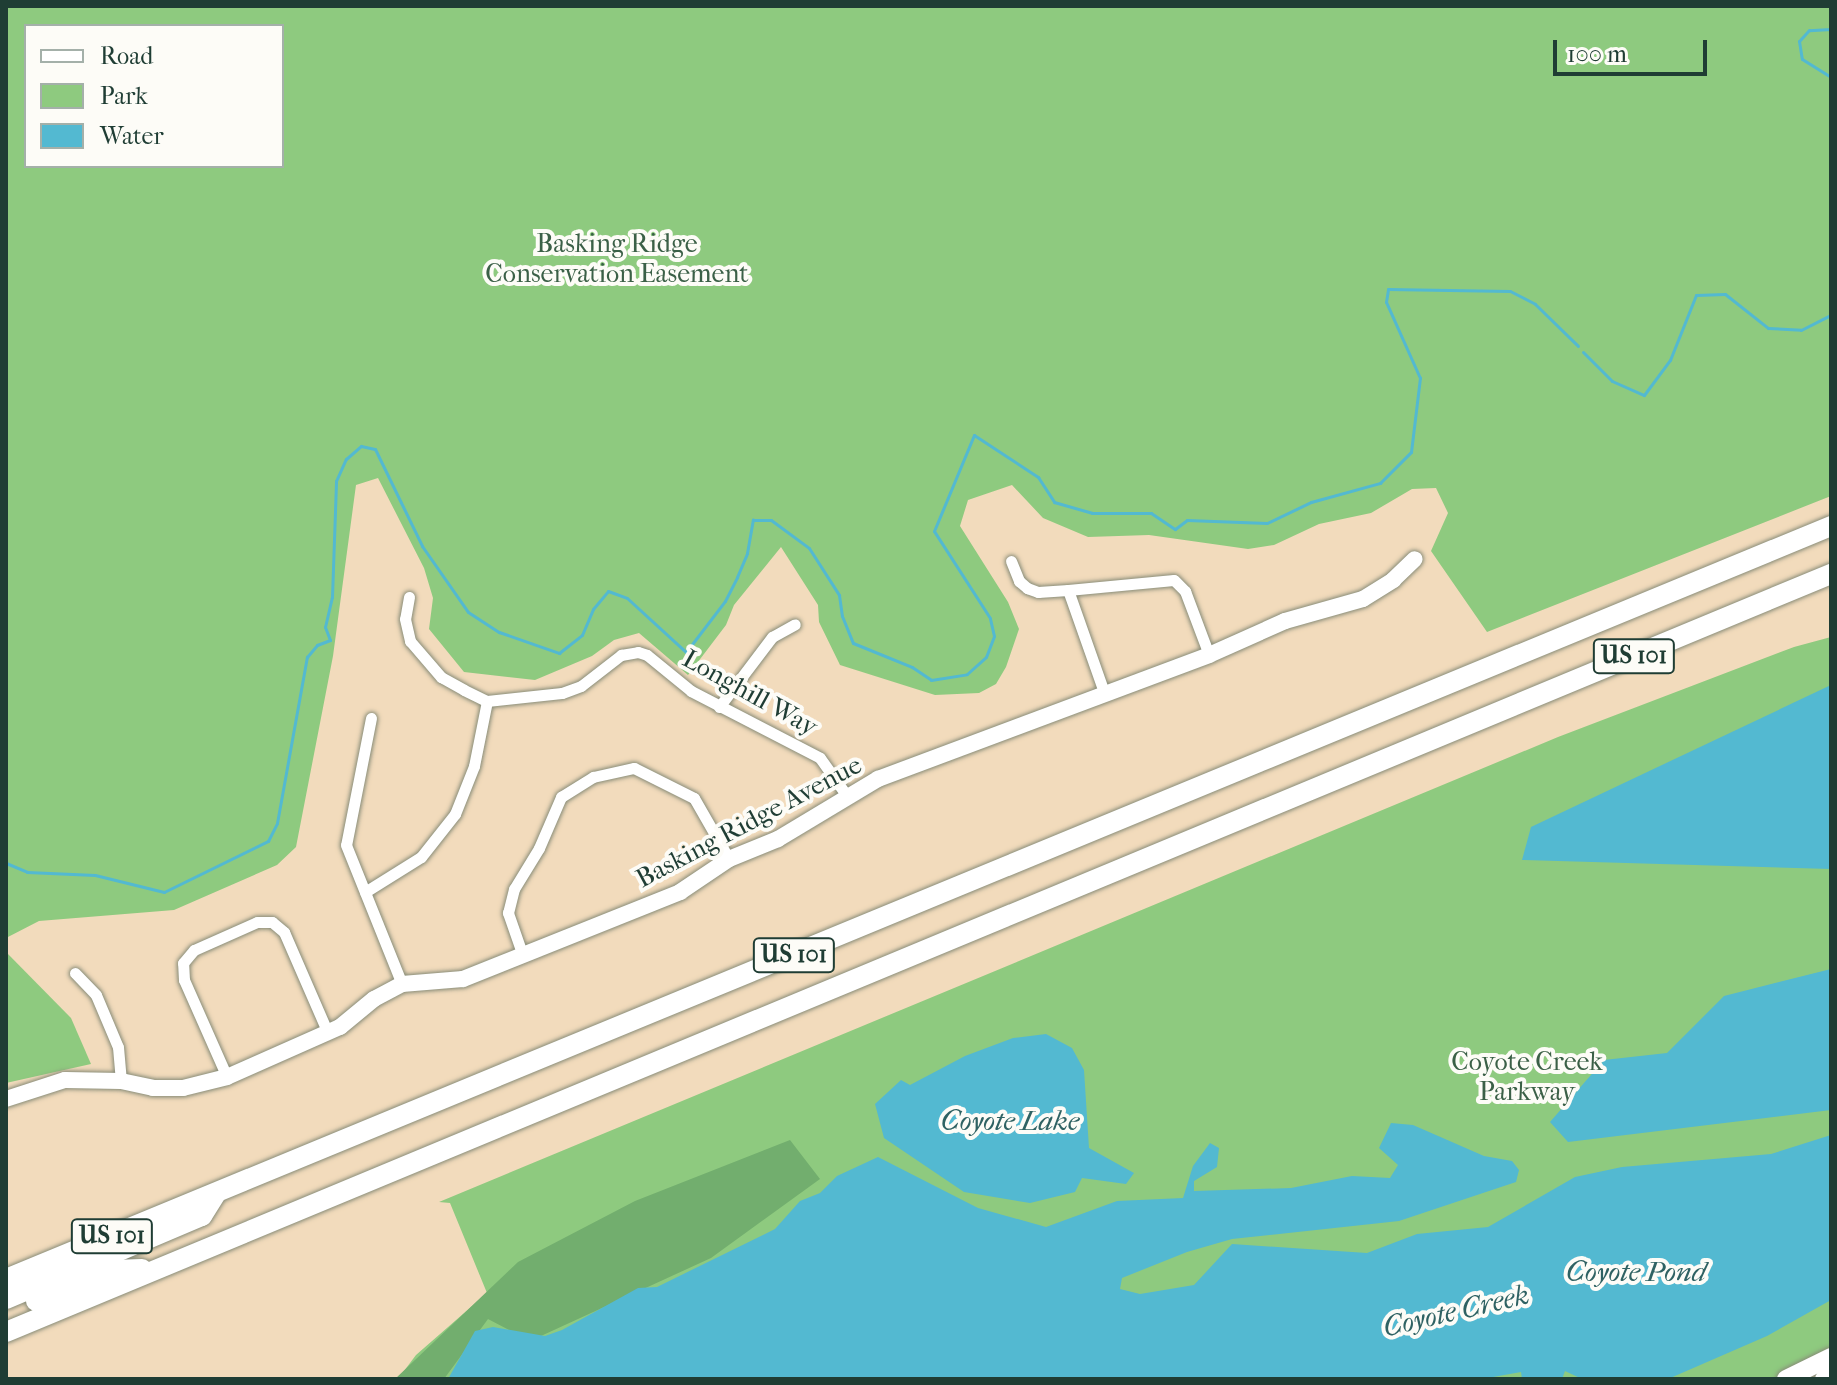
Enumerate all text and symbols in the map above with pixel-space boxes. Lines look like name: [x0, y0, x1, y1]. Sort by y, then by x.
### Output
legend: [24, 24, 284, 168]
scale bar: [1557, 24, 1711, 74]
text: 100 m: [1567, 40, 1627, 68]
text: Road: [100, 42, 153, 70]
text: Park: [100, 82, 148, 110]
text: Water: [100, 122, 164, 150]
park label: Basking Ridge Conservation Easement: [485, 228, 749, 290]
road number: US 101: [1592, 636, 1676, 676]
street label: Longhill Way: [677, 643, 823, 743]
street label: Basking Ridge Avenue: [631, 749, 867, 895]
road number: US 101: [752, 935, 836, 975]
park label: Coyote Creek Parkway: [1451, 1046, 1603, 1108]
water label: Coyote Lake: [941, 1104, 1079, 1138]
road number: US 101: [70, 1216, 154, 1256]
water label: Coyote Pond: [1566, 1255, 1706, 1289]
water label: Coyote Creek: [1380, 1278, 1532, 1344]

